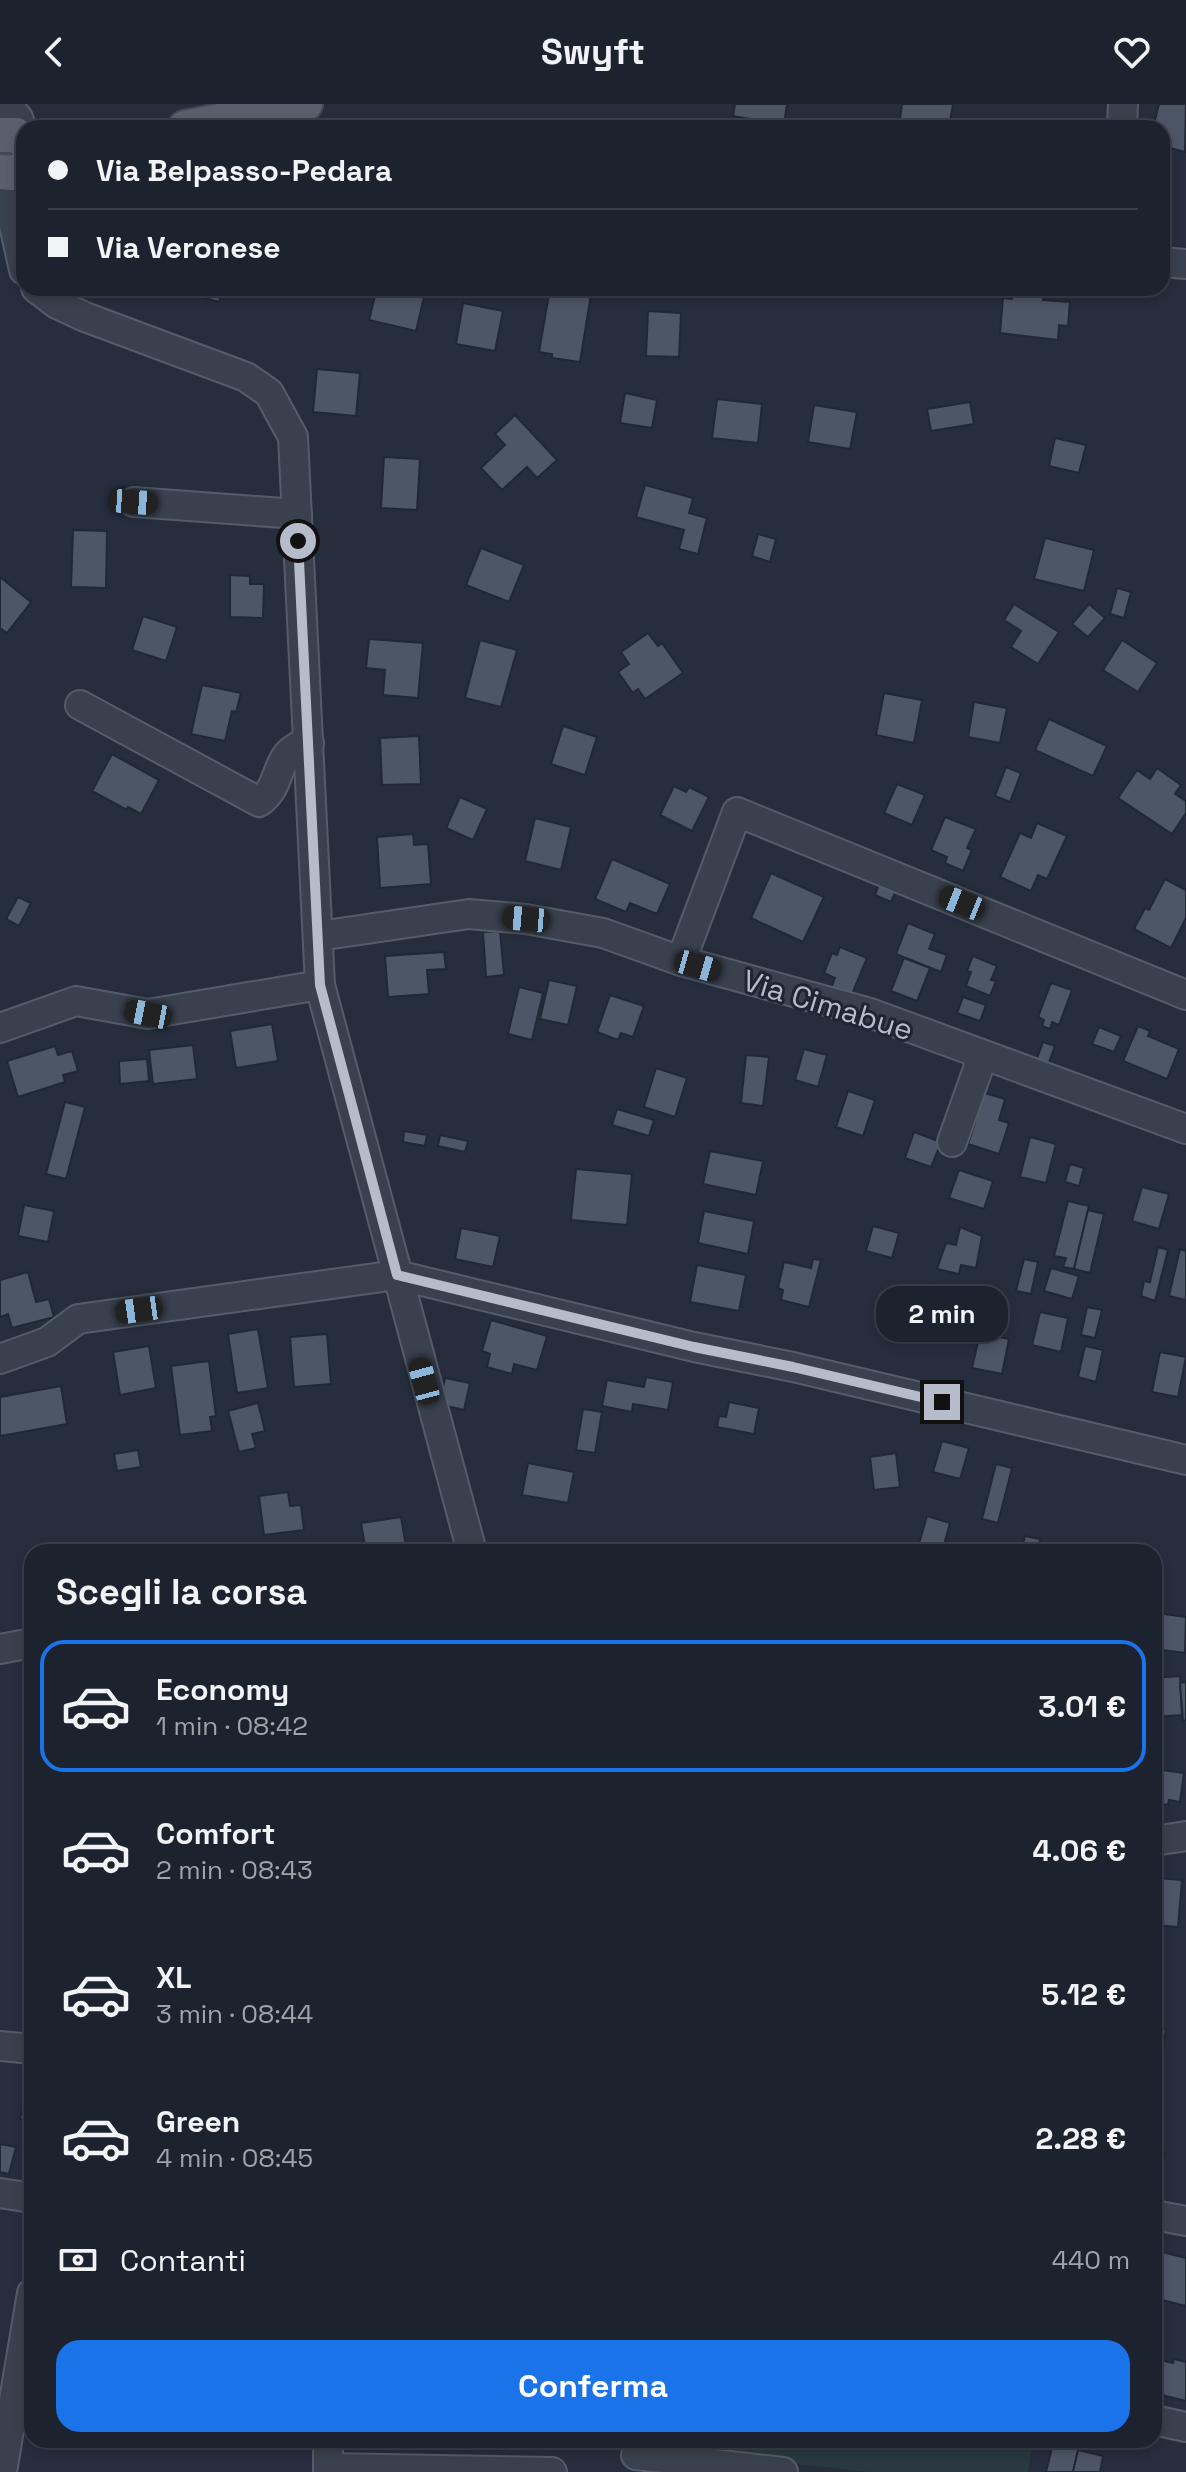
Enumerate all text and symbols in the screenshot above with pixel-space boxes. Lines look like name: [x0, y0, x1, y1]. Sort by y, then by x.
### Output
text: Swyft: [541, 29, 645, 75]
icon: back: [32, 30, 76, 74]
icon: heart: [1110, 30, 1154, 74]
text: Via Belpasso-Pedara: [96, 151, 392, 190]
text: Via Veronese: [96, 228, 281, 267]
car: [109, 488, 159, 516]
route start: [280, 523, 316, 559]
car: [935, 883, 989, 923]
car: [501, 905, 551, 933]
car: [672, 948, 724, 984]
street label: Via Cimabue: [738, 961, 918, 1049]
car: [122, 998, 174, 1030]
callout: 2 min: [876, 1286, 1008, 1342]
car: [114, 1295, 164, 1325]
text: 2 min: [908, 1297, 976, 1331]
car: [406, 1355, 442, 1407]
route end: [924, 1384, 960, 1420]
text: Scegli la corsa: [56, 1569, 307, 1615]
icon: car: [60, 1670, 132, 1742]
text: Economy: [156, 1670, 289, 1709]
text: 3.01 €: [1038, 1687, 1126, 1726]
text: 1 min · 08:42: [156, 1709, 308, 1743]
icon: car: [60, 1814, 132, 1886]
text: Comfort: [156, 1814, 275, 1853]
text: 4.06 €: [1032, 1831, 1126, 1870]
text: 2 min · 08:43: [156, 1853, 313, 1887]
icon: car: [60, 1958, 132, 2030]
text: XL: [156, 1958, 192, 1997]
text: 5.12 €: [1041, 1975, 1126, 2014]
text: 3 min · 08:44: [156, 1997, 313, 2031]
icon: car: [60, 2102, 132, 2174]
text: Green: [156, 2102, 240, 2141]
text: 2.28 €: [1035, 2119, 1126, 2158]
text: 4 min · 08:45: [156, 2141, 313, 2175]
icon: cash: [56, 2238, 100, 2282]
text: Contanti: [120, 2241, 246, 2280]
text: 440 m: [1052, 2243, 1130, 2277]
button: Conferma: [56, 2340, 1130, 2432]

